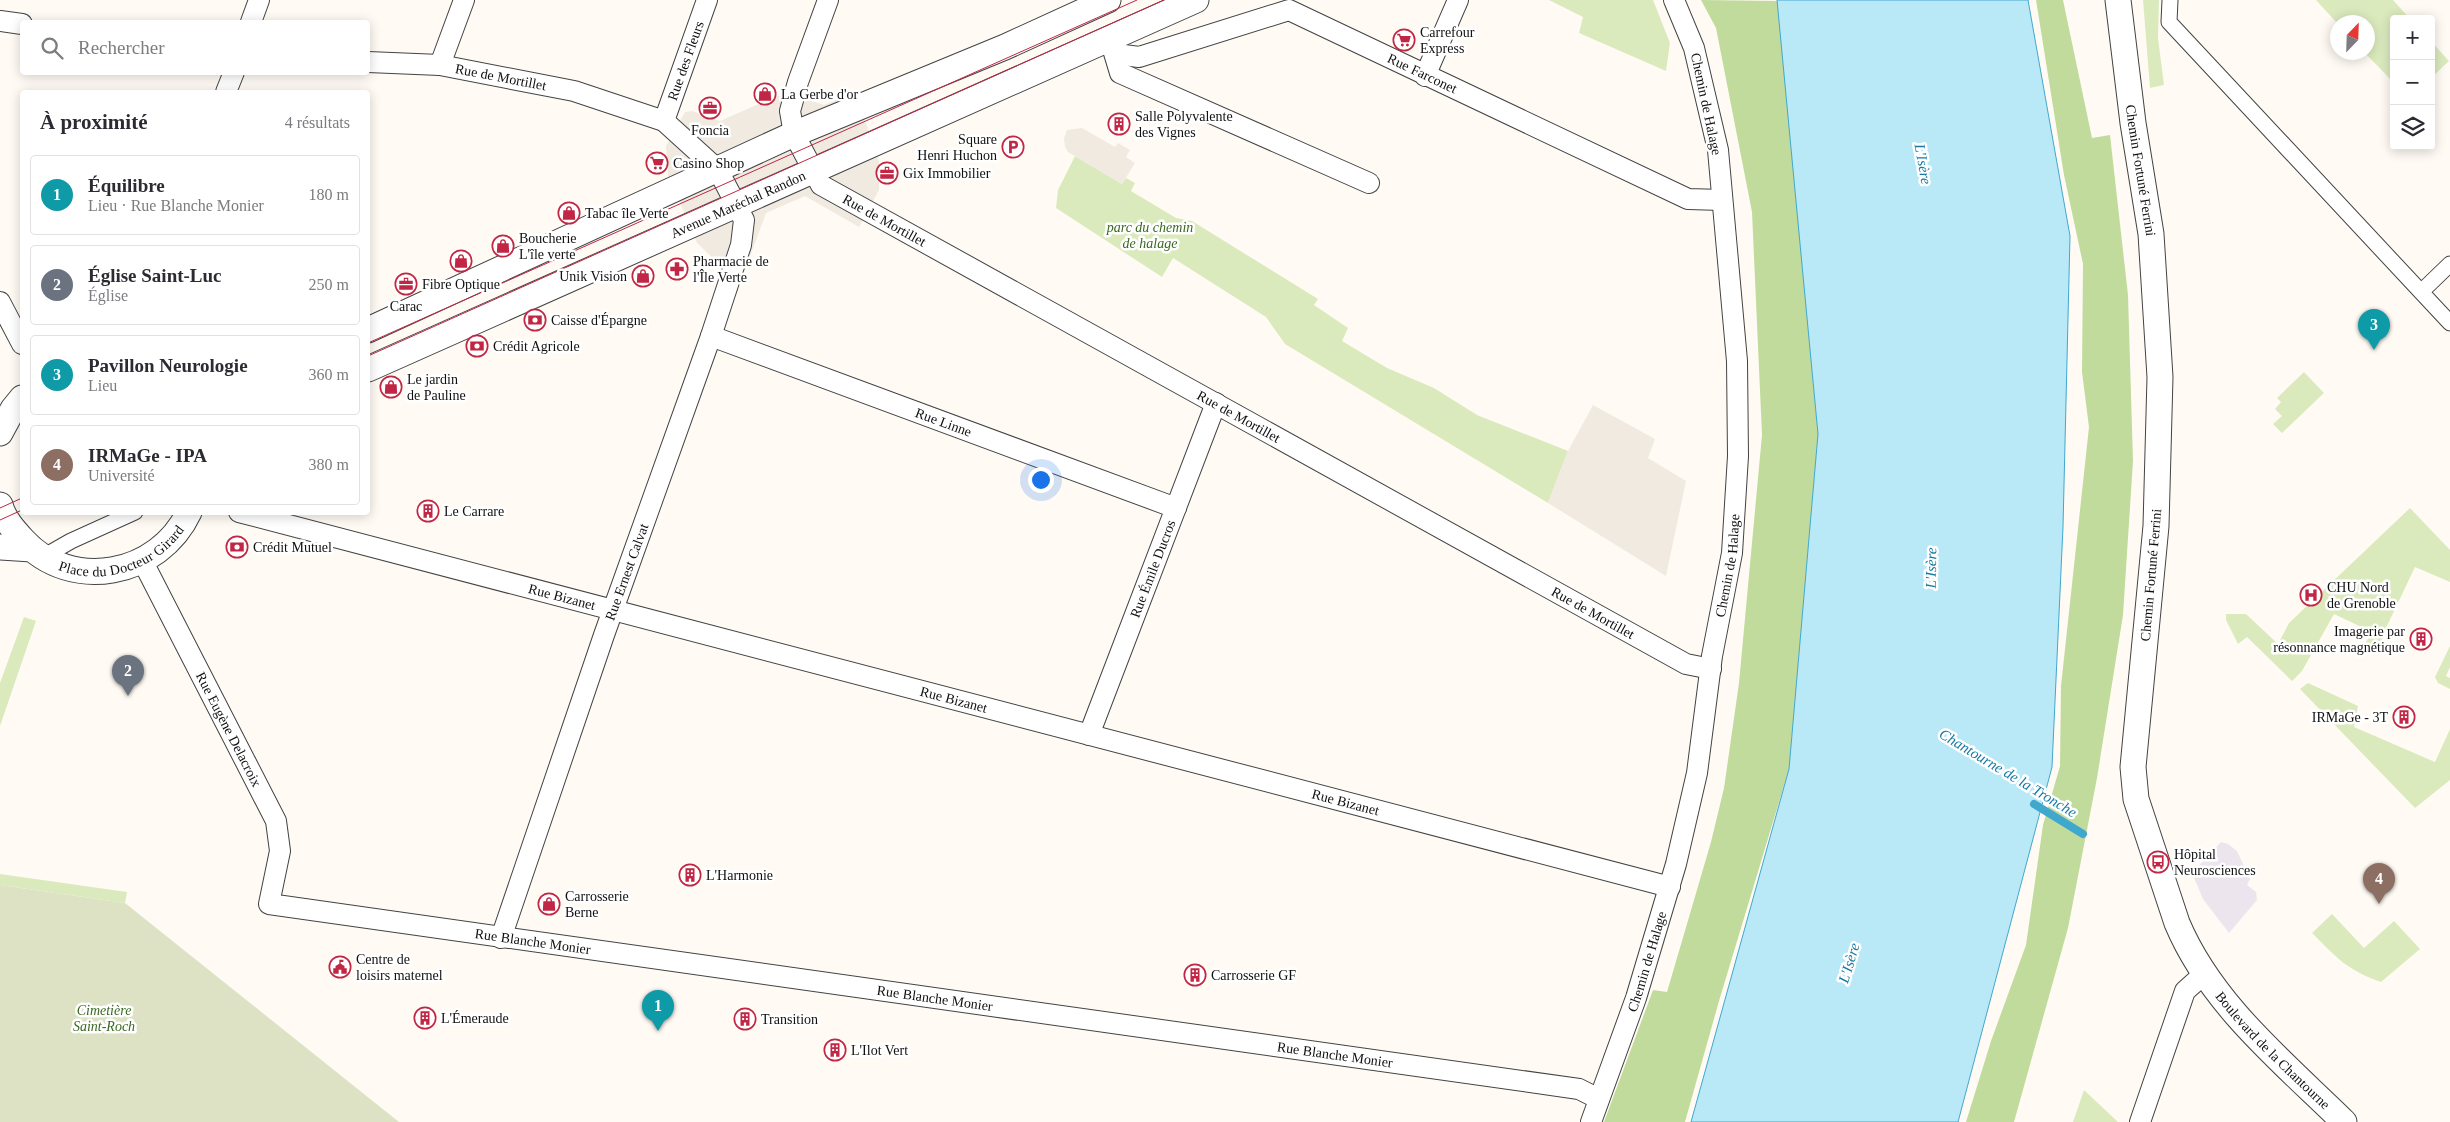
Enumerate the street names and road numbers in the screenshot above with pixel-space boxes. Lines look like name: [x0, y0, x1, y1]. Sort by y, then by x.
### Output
street label: Rue des Fleurs: [664, 19, 706, 102]
street label: Rue Farconet: [1385, 50, 1460, 96]
street label: Chemin de Halage: [1688, 51, 1724, 157]
street label: Rue de Mortillet: [454, 61, 548, 93]
street label: Chemin Fortuné Ferrini: [2123, 104, 2159, 237]
street label: Avenue Maréchal Randon: [668, 168, 808, 241]
street label: Rue de Mortillet: [840, 191, 929, 249]
street label: Rue de Mortillet: [1195, 387, 1283, 445]
street label: Rue Linne: [913, 405, 974, 439]
street label: Chemin Fortuné Ferrini: [2138, 508, 2164, 642]
street label: Chemin de Halage: [1712, 514, 1742, 618]
street label: Rue Émile Ducros: [1127, 518, 1178, 620]
street label: Rue Ernest Calvat: [603, 521, 652, 622]
street label: Place du Docteur Girard: [57, 522, 186, 579]
street label: Rue Bizanet: [527, 581, 597, 613]
street label: Rue de Mortillet: [1549, 584, 1637, 642]
street label: Rue Eugène Delacroix: [193, 669, 265, 789]
street label: Rue Bizanet: [919, 683, 989, 715]
street label: Rue Bizanet: [1310, 786, 1381, 818]
street label: Chemin de Halage: [1624, 909, 1669, 1014]
street label: Rue Blanche Monier: [474, 926, 592, 957]
street label: Rue Blanche Monier: [876, 982, 994, 1014]
street label: Boulevard de la Chantourne: [2213, 988, 2333, 1112]
street label: Rue Blanche Monier: [1276, 1039, 1394, 1070]

